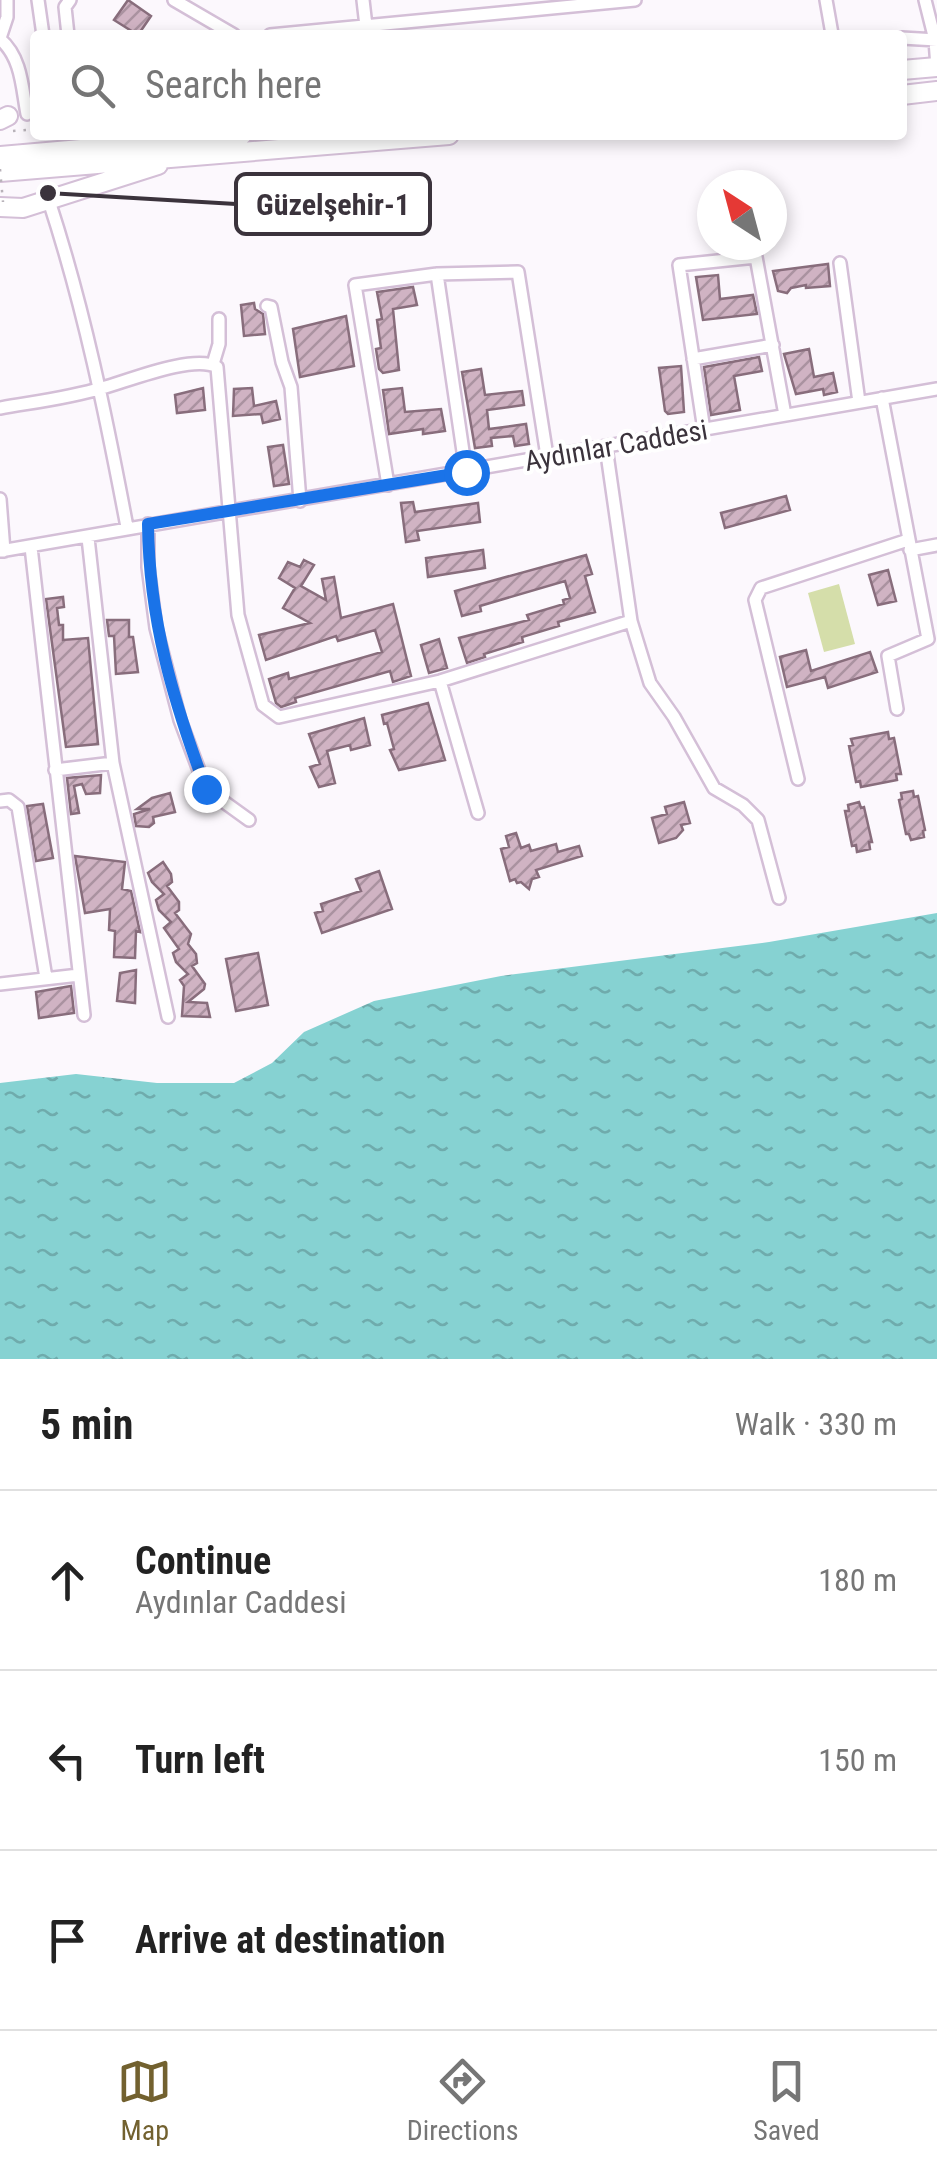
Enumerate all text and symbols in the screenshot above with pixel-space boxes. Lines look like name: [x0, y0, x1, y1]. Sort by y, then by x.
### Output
search box: [30, 30, 907, 140]
icon: search: [65, 58, 120, 113]
text: Search here: [145, 63, 322, 107]
north arrow: [697, 170, 787, 260]
callout: Güzelşehir-1: [236, 174, 430, 234]
text: Güzelşehir-1: [256, 187, 410, 222]
street label: Aydınlar Caddesi: [522, 413, 710, 478]
route start: [444, 450, 490, 496]
route end: [184, 767, 230, 813]
text: 5 min: [40, 1400, 133, 1449]
text: Walk · 330 m: [735, 1405, 897, 1443]
text: Continue: [135, 1539, 271, 1583]
icon: ahead: [40, 1553, 95, 1608]
text: 180 m: [818, 1561, 897, 1599]
text: Aydınlar Caddesi: [135, 1583, 347, 1621]
icon: left: [40, 1733, 95, 1788]
text: Turn left: [135, 1738, 265, 1782]
text: 150 m: [818, 1741, 897, 1779]
icon: arrive: [40, 1913, 95, 1968]
text: Arrive at destination: [135, 1918, 445, 1962]
tab: Map: [117, 2054, 172, 2147]
tab: Directions: [407, 2054, 519, 2147]
tab: Saved: [753, 2054, 820, 2147]

